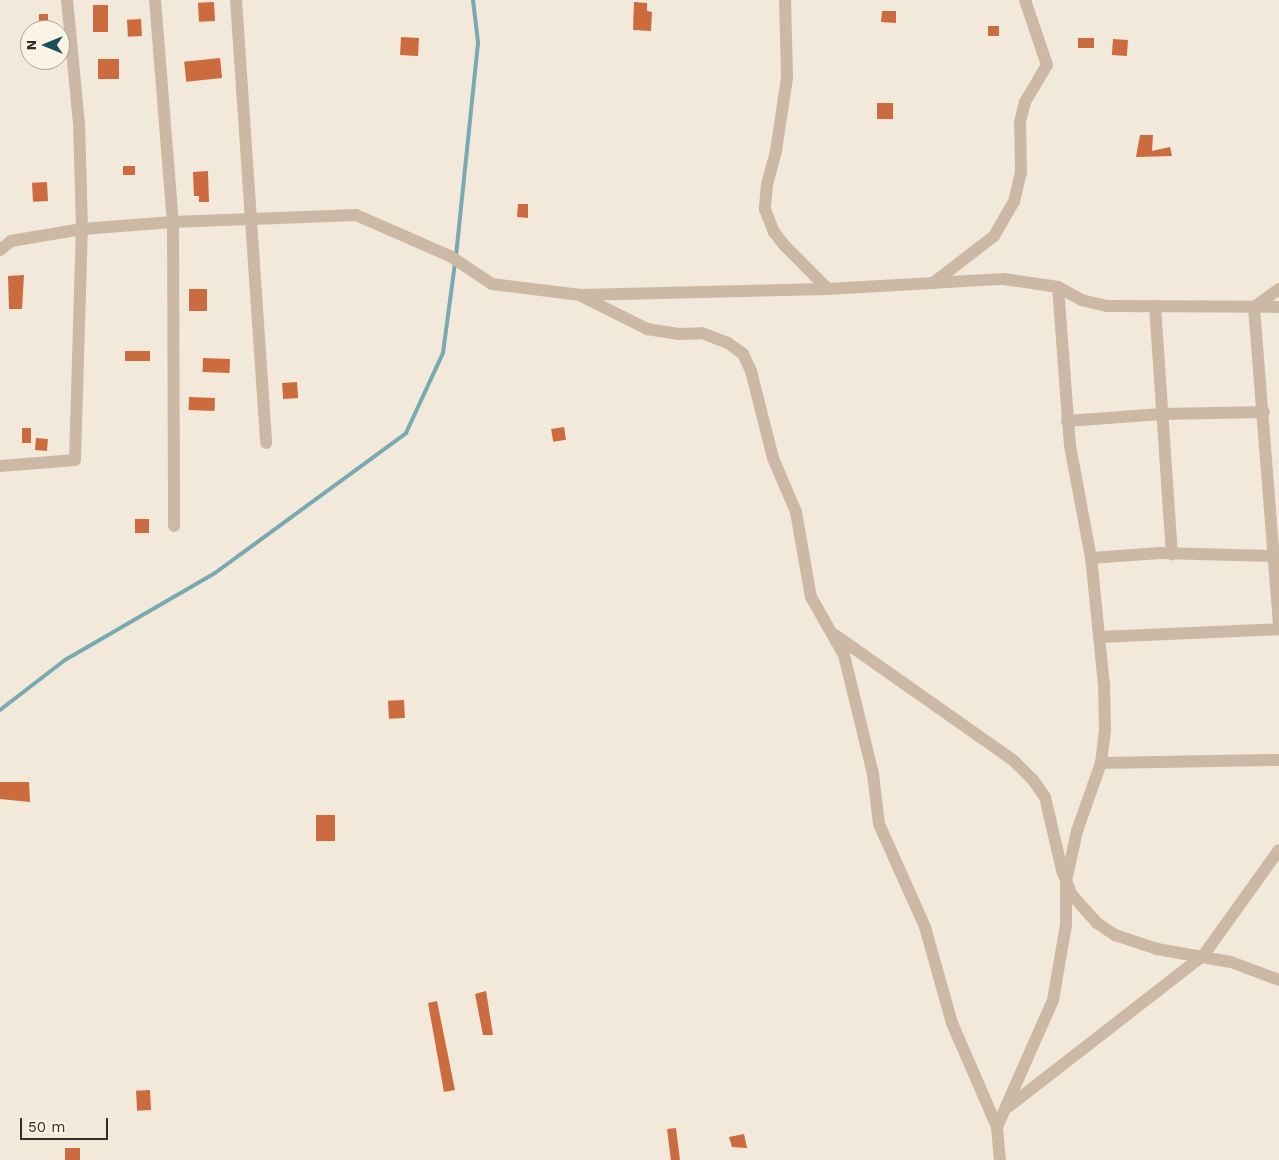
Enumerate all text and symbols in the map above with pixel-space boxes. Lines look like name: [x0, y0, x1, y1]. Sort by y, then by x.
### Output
north arrow: [20, 20, 70, 70]
text: N: [23, 40, 39, 50]
scale bar: [22, 1108, 110, 1140]
text: 50 m: [28, 1118, 65, 1136]

